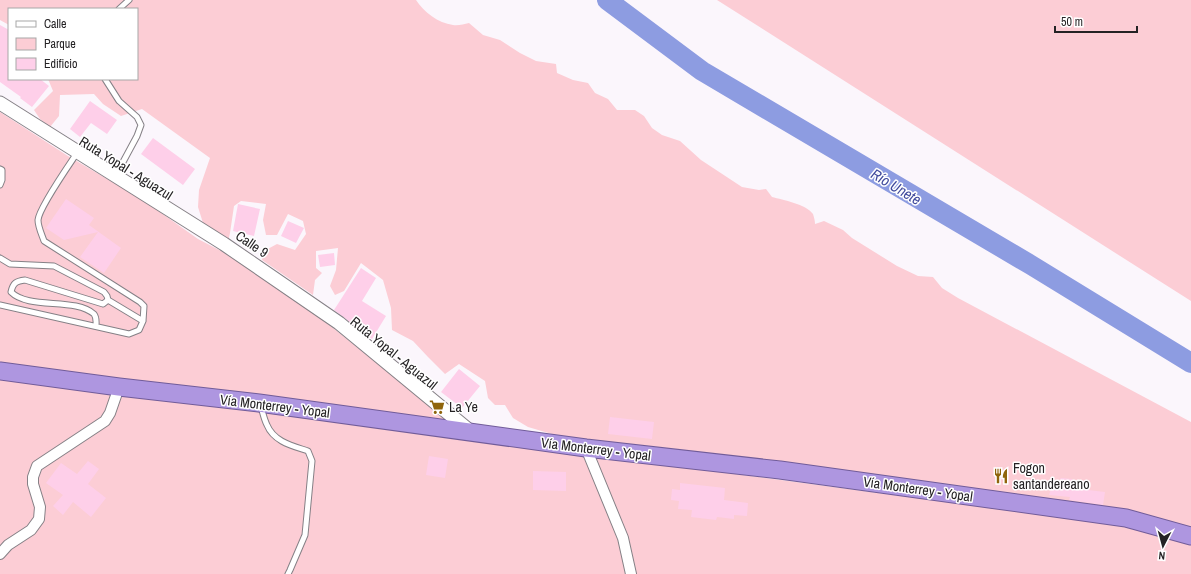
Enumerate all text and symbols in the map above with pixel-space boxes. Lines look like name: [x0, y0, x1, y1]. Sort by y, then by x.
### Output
legend: [8, 8, 138, 80]
scale bar: [1055, 8, 1137, 34]
text: 50 m: [1061, 14, 1083, 30]
text: Calle: [44, 16, 66, 32]
text: Parque: [44, 36, 76, 52]
text: Edificio: [44, 56, 77, 72]
street label: Ruta Yopal - Aguazul: [76, 132, 176, 204]
water label: Río Unete: [867, 163, 926, 210]
street label: Calle 9: [232, 227, 272, 261]
street label: Ruta Yopal - Aguazul: [347, 312, 441, 394]
street label: Vía Monterrey - Yopal: [219, 390, 331, 422]
supermarket icon: La Ye: [428, 398, 446, 416]
place label: La Ye: [449, 398, 478, 416]
street label: Vía Monterrey - Yopal: [540, 433, 652, 465]
place label: Fogon santandereano: [1013, 459, 1090, 493]
restaurant icon: Fogon santandereano: [992, 467, 1010, 485]
street label: Vía Monterrey - Yopal: [862, 472, 974, 506]
north arrow: [1143, 526, 1183, 566]
text: N: [1158, 549, 1166, 563]

